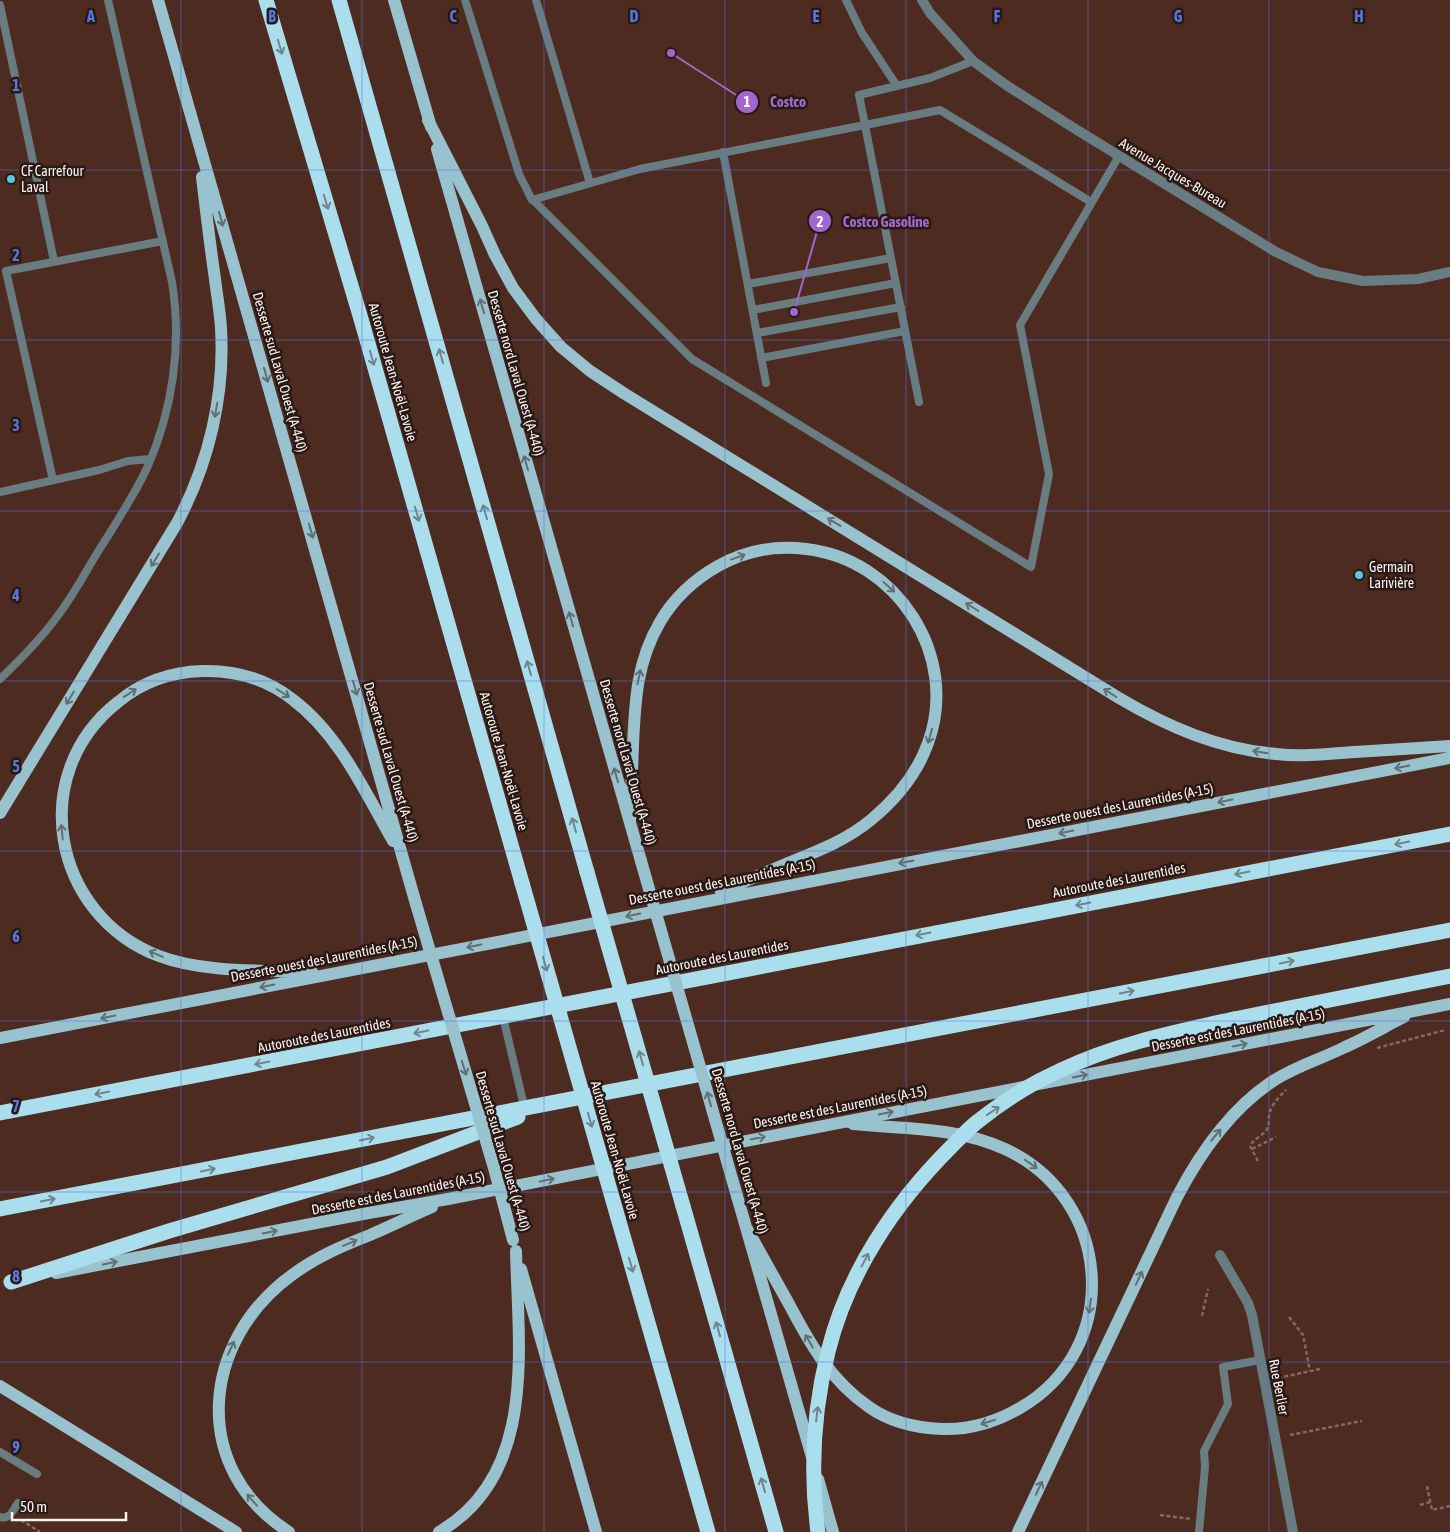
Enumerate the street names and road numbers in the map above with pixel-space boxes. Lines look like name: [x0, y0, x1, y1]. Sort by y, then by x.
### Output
street label: Avenue Jacques-Bureau: [1117, 135, 1229, 211]
street label: Desserte nord Laval Ouest (A-440): [485, 288, 547, 458]
street label: Desserte sud Laval Ouest (A-440): [249, 290, 311, 454]
street label: Autoroute Jean-Noël-Lavoie: [366, 301, 420, 443]
street label: Desserte nord Laval Ouest (A-440): [597, 677, 659, 847]
street label: Desserte sud Laval Ouest (A-440): [360, 680, 422, 844]
street label: Autoroute Jean-Noël-Lavoie: [477, 690, 531, 832]
street label: Desserte ouest des Laurentides (A-15): [1025, 780, 1215, 832]
street label: Desserte ouest des Laurentides (A-15): [627, 856, 817, 908]
street label: Autoroute des Laurentides: [1051, 859, 1187, 901]
street label: Desserte ouest des Laurentides (A-15): [229, 933, 419, 985]
street label: Autoroute des Laurentides: [654, 936, 790, 978]
street label: Desserte est des Laurentides (A-15): [1150, 1005, 1326, 1055]
street label: Autoroute des Laurentides: [256, 1014, 392, 1056]
street label: Desserte nord Laval Ouest (A-440): [709, 1066, 771, 1236]
street label: Desserte sud Laval Ouest (A-440): [472, 1069, 534, 1233]
street label: Autoroute Jean-Noël-Lavoie: [588, 1079, 642, 1221]
street label: Desserte est des Laurentides (A-15): [752, 1082, 928, 1132]
street label: Desserte est des Laurentides (A-15): [310, 1168, 486, 1218]
street label: Rue Berlier: [1266, 1358, 1292, 1417]

